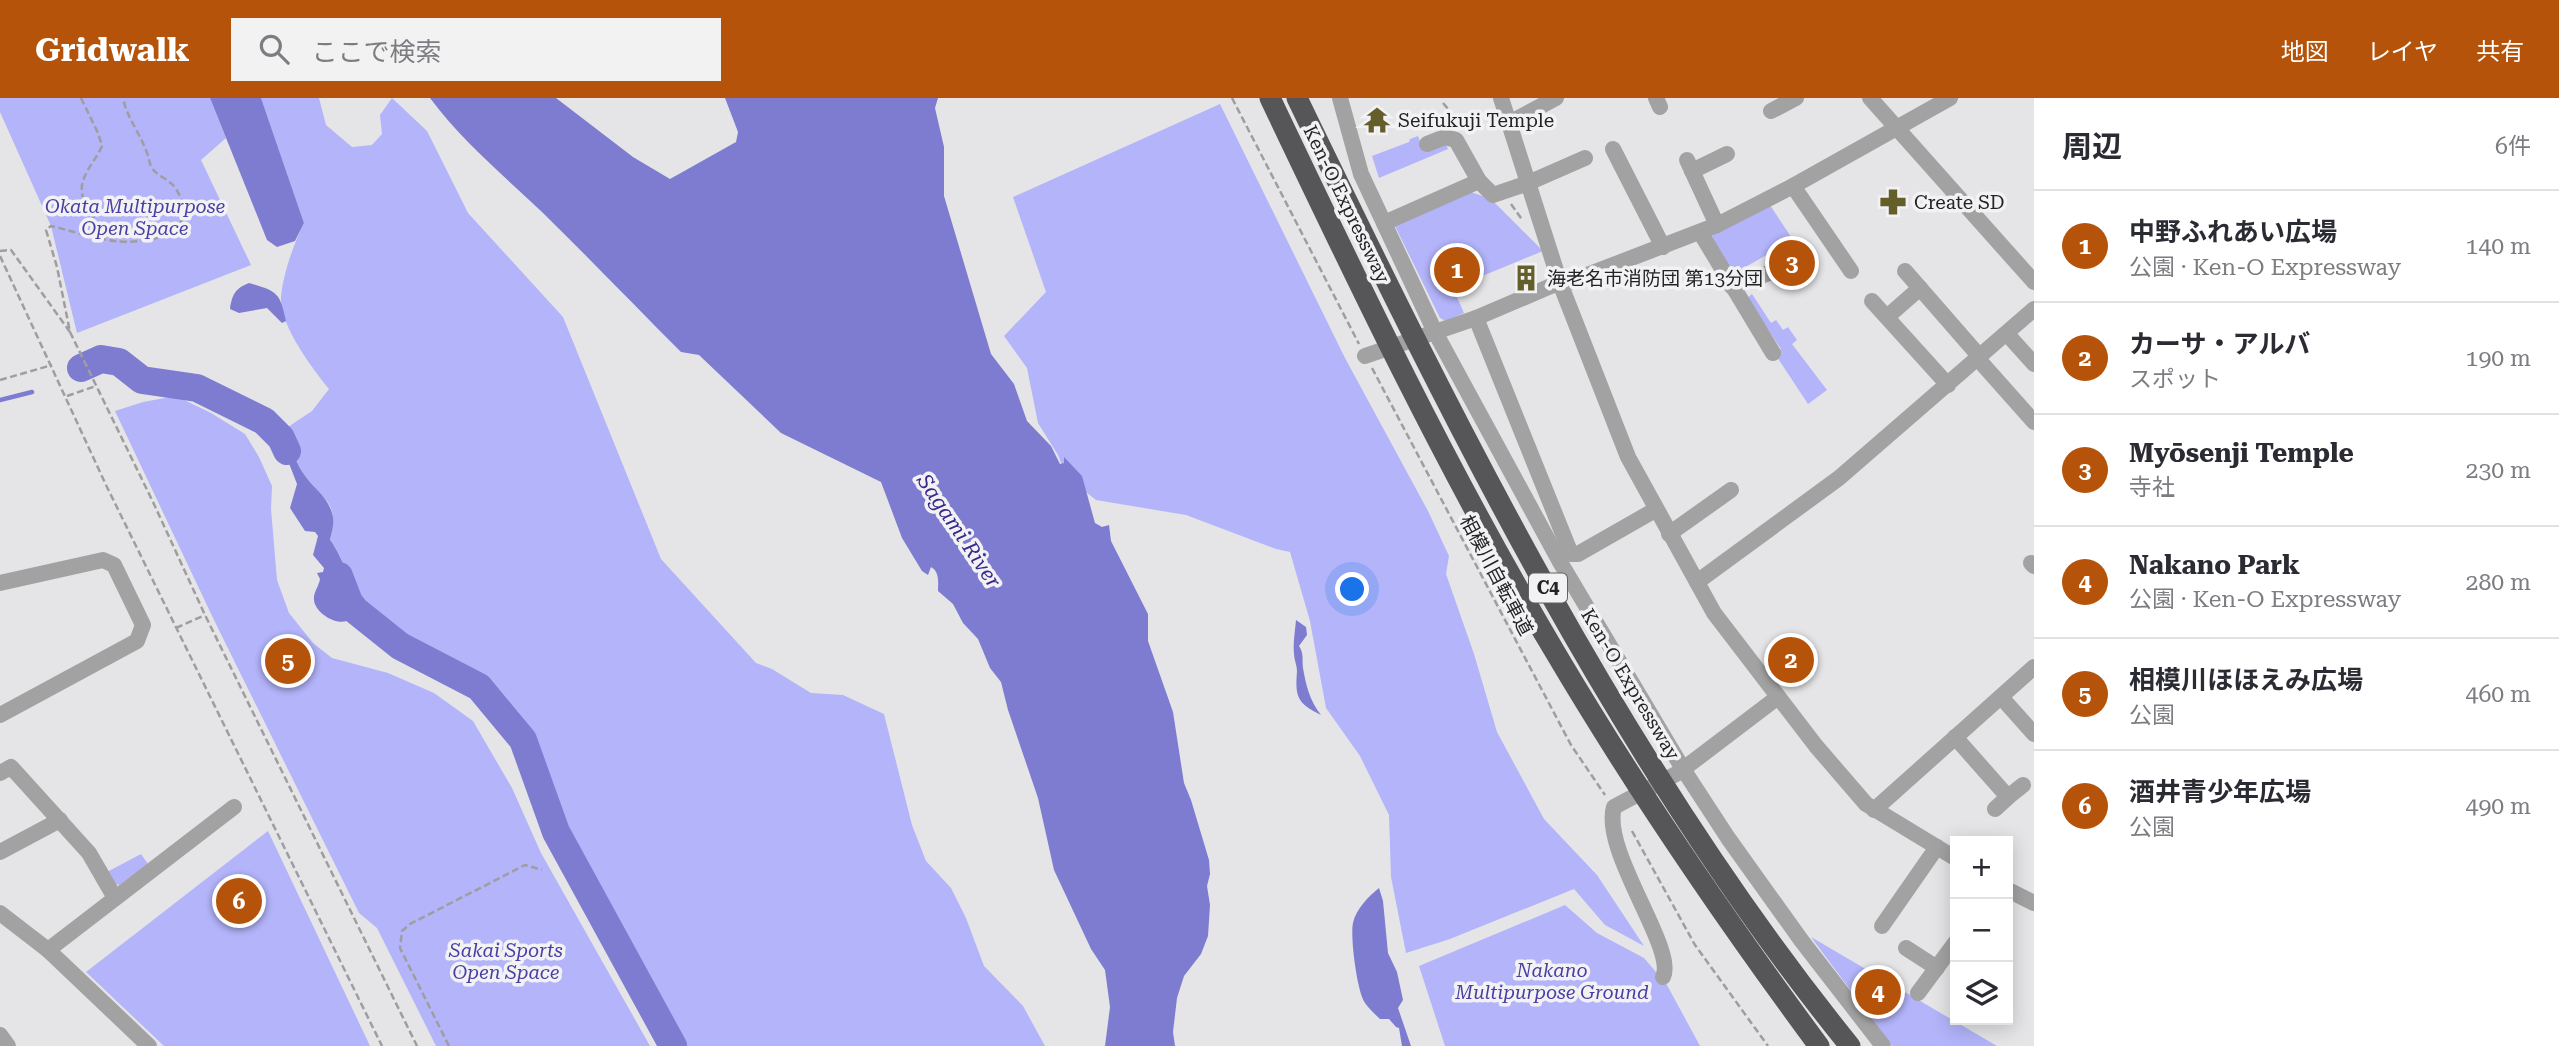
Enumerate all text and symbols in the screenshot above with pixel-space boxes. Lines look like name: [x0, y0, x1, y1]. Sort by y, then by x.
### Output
search box: [231, 18, 721, 81]
text: Gridwalk: [35, 30, 189, 69]
icon: search: [255, 30, 293, 68]
text: ここで検索: [311, 37, 442, 67]
text: 地図: [2281, 38, 2329, 66]
text: レイヤ: [2367, 38, 2438, 66]
text: 共有: [2476, 38, 2524, 66]
temple icon: Seifukuji Temple: [1362, 105, 1392, 135]
place label: Seifukuji Temple: [1398, 109, 1554, 132]
street label: Ken-O Expressway: [1298, 122, 1395, 287]
text: 周辺: [2062, 129, 2122, 164]
text: 6件: [2495, 133, 2531, 160]
pharmacy icon: Create SD: [1878, 187, 1908, 217]
place label: Create SD: [1914, 191, 2004, 214]
park label: Okata Multipurpose Open Space: [45, 195, 225, 240]
text: 中野ふれあい広場: [2129, 217, 2337, 247]
text: 1: [2079, 233, 2091, 260]
text: 140 m: [2466, 233, 2531, 260]
pin: 3: [1769, 237, 1815, 289]
pin: 1: [1434, 244, 1480, 296]
text: 公園 · Ken-O Expressway: [2129, 254, 2401, 281]
building icon: 海老名市消防団 第13分団: [1511, 263, 1541, 293]
place label: 海老名市消防団 第13分団: [1547, 267, 1763, 290]
text: カーサ・アルバ: [2129, 329, 2310, 359]
text: 2: [2079, 345, 2091, 372]
text: 190 m: [2466, 345, 2531, 372]
text: スポット: [2129, 366, 2221, 393]
text: Myōsenji Temple: [2129, 438, 2354, 468]
text: 3: [2079, 457, 2091, 484]
text: 230 m: [2466, 457, 2531, 484]
water label: Sagami River: [912, 469, 1006, 593]
text: 寺社: [2129, 474, 2175, 501]
street label: 相模川自転車道: [1455, 511, 1538, 639]
text: Nakano Park: [2129, 550, 2300, 580]
text: 4: [2079, 569, 2091, 596]
text: 280 m: [2466, 569, 2531, 596]
your location: [1335, 572, 1369, 606]
road number: C4: [1529, 574, 1567, 602]
text: 公園 · Ken-O Expressway: [2129, 586, 2401, 613]
street label: Ken-O Expressway: [1576, 604, 1685, 765]
pin: 2: [1768, 634, 1814, 686]
pin: 5: [265, 635, 311, 687]
text: 相模川ほほえみ広場: [2129, 665, 2363, 695]
text: 5: [2079, 681, 2091, 708]
text: 460 m: [2466, 681, 2531, 708]
text: 公園: [2129, 702, 2175, 729]
text: 酒井青少年広場: [2129, 777, 2311, 807]
text: 6: [2079, 793, 2091, 820]
text: 490 m: [2466, 793, 2531, 820]
text: 公園: [2129, 814, 2175, 841]
map controls: [1950, 836, 2013, 1025]
button: +: [1950, 836, 2013, 899]
pin: 6: [216, 875, 262, 927]
button: −: [1950, 899, 2013, 962]
park label: Sakai Sports Open Space: [448, 939, 563, 984]
park label: Nakano Multipurpose Ground: [1454, 959, 1649, 1004]
button: layers: [1950, 962, 2013, 1025]
pin: 4: [1855, 966, 1901, 1018]

